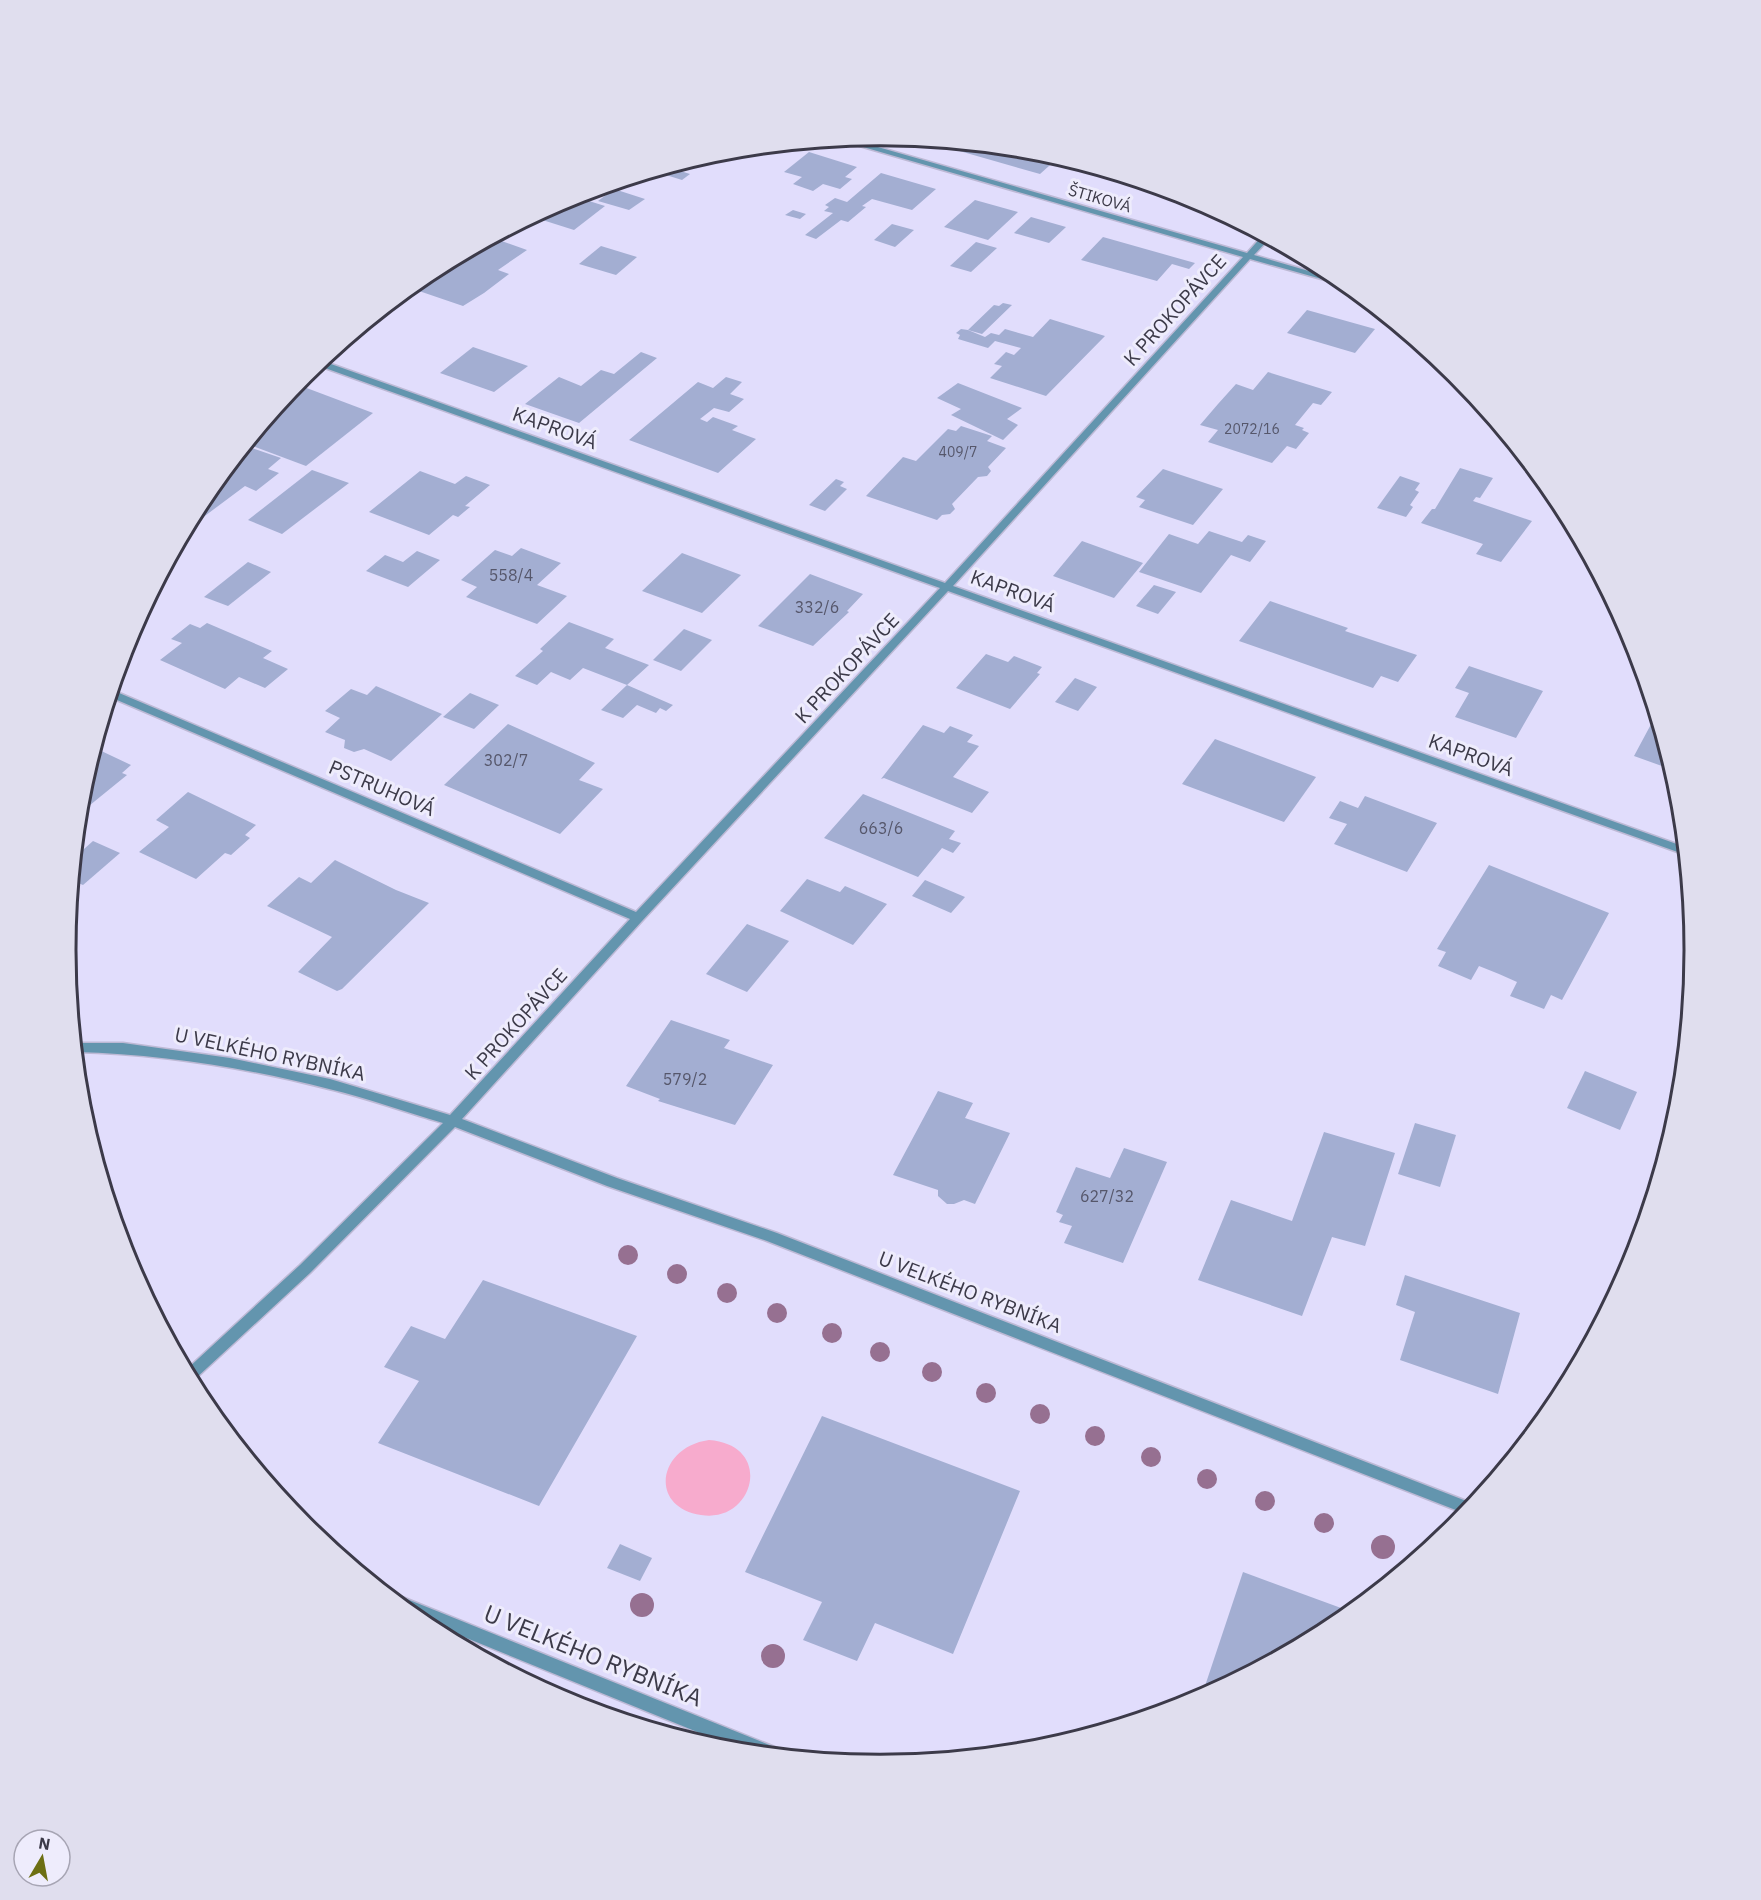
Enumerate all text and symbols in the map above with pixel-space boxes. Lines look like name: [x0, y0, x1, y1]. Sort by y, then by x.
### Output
street label: ŠTIKOVÁ: [1066, 179, 1134, 217]
street label: K PROKOPÁVCE: [1117, 248, 1232, 371]
street label: KAPROVÁ: [509, 400, 601, 455]
house number: 2072/16: [1224, 420, 1280, 438]
house number: 409/7: [939, 443, 977, 461]
street label: KAPROVÁ: [967, 563, 1059, 618]
house number: 558/4: [489, 565, 533, 585]
house number: 332/6: [795, 597, 839, 617]
street label: K PROKOPÁVCE: [788, 607, 905, 729]
street label: KAPROVÁ: [1425, 727, 1517, 782]
house number: 302/7: [484, 750, 528, 770]
street label: PSTRUHOVÁ: [325, 753, 440, 822]
house number: 663/6: [859, 818, 903, 838]
street label: K PROKOPÁVCE: [458, 962, 573, 1085]
street label: U VELKÉHO RYBNÍKA: [172, 1020, 368, 1087]
house number: 579/2: [663, 1069, 707, 1089]
house number: 627/32: [1080, 1186, 1134, 1206]
street label: U VELKÉHO RYBNÍKA: [875, 1244, 1066, 1339]
street label: U VELKÉHO RYBNÍKA: [479, 1597, 707, 1714]
north arrow: [12, 1828, 72, 1888]
text: N: [37, 1832, 52, 1854]

